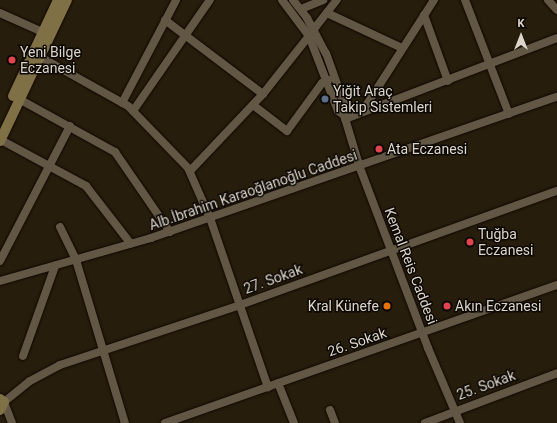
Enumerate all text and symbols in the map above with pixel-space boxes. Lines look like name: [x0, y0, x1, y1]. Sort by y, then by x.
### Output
north arrow: [501, 16, 541, 56]
text: K: [518, 17, 525, 30]
place label: Yeni Bilge Eczanesi: [20, 44, 81, 76]
marker: Yeni Bilge Eczanesi: [7, 55, 17, 65]
place label: Yiğit Araç Takip Sistemleri: [333, 83, 432, 116]
marker: Yiğit Araç Takip Sistemleri: [320, 94, 330, 104]
place label: Ata Eczanesi: [387, 141, 467, 157]
marker: Ata Eczanesi: [374, 144, 384, 154]
street label: Alb.İbrahim Karaoğlanoğlu Caddesi: [147, 146, 359, 234]
street label: Kemal Reis Caddesi: [381, 205, 441, 327]
place label: Tuğba Eczanesi: [478, 226, 534, 258]
marker: Tuğba Eczanesi: [465, 237, 475, 247]
street label: 27. Sokak: [241, 261, 305, 297]
place label: Kral Künefe: [308, 298, 379, 314]
place label: Akın Eczanesi: [455, 298, 541, 314]
marker: Kral Künefe: [382, 301, 392, 311]
marker: Akın Eczanesi: [442, 301, 452, 311]
street label: 26. Sokak: [325, 324, 389, 360]
street label: 25. Sokak: [454, 367, 518, 403]

